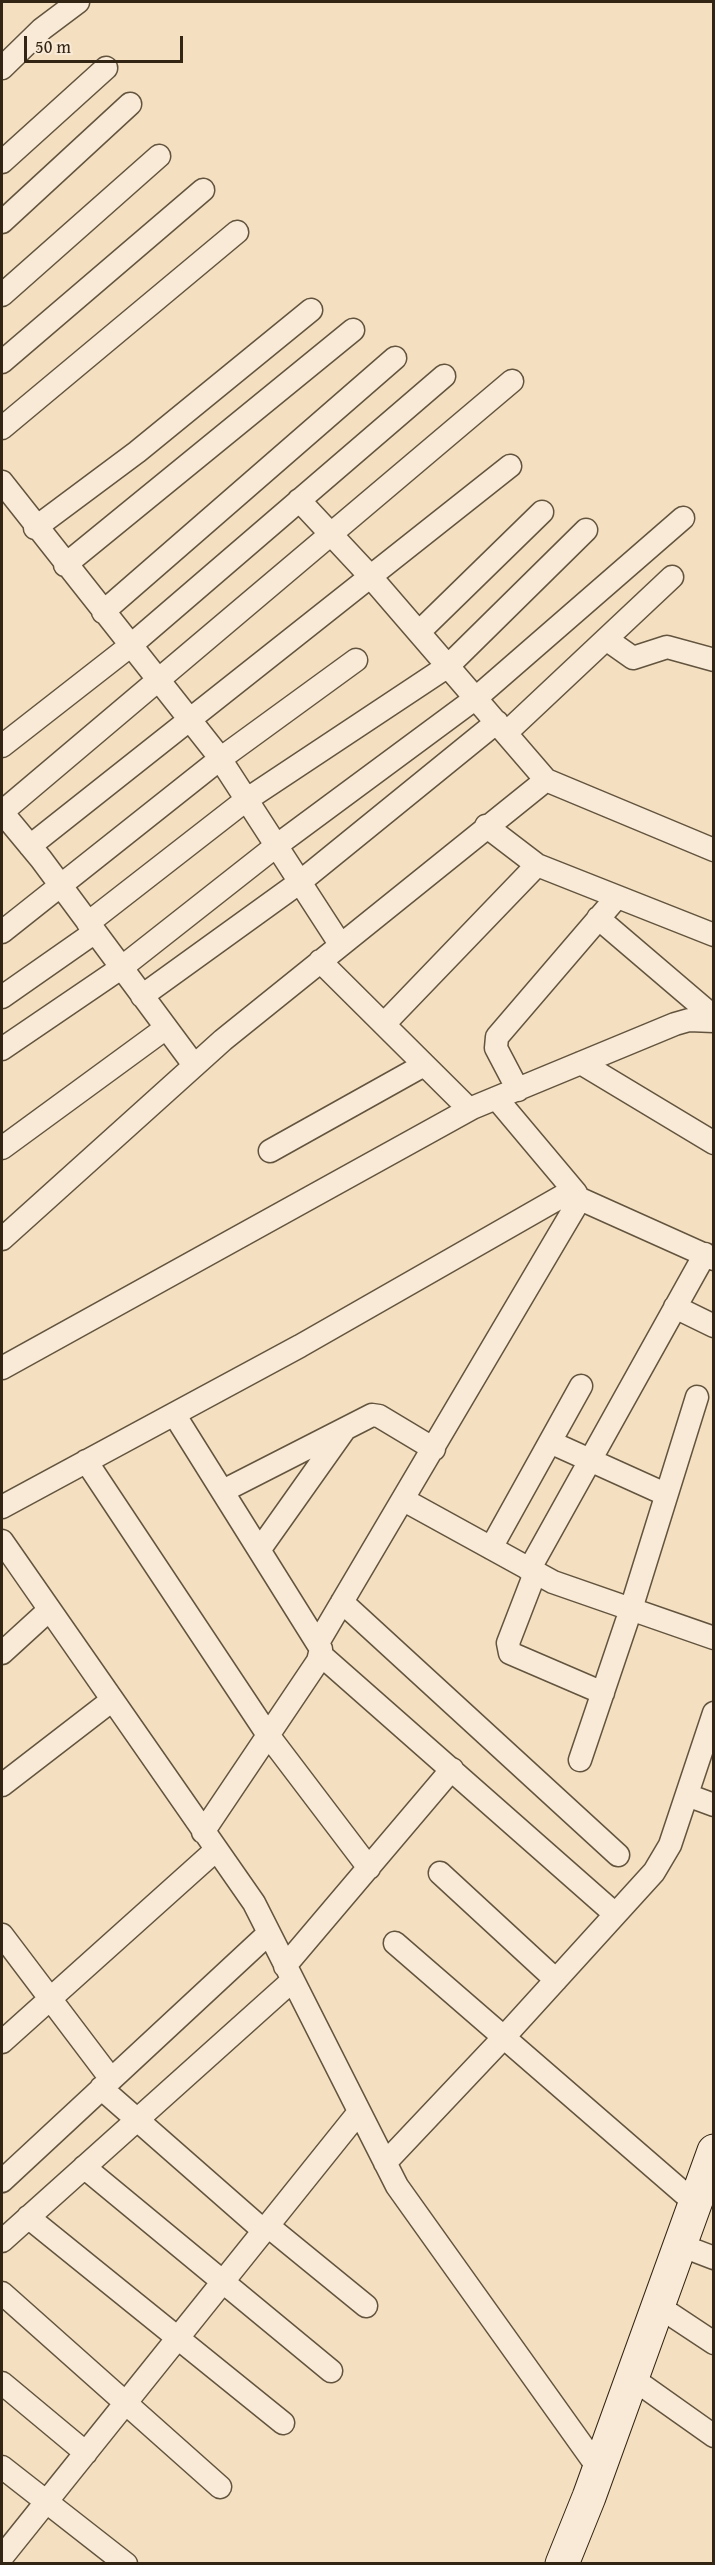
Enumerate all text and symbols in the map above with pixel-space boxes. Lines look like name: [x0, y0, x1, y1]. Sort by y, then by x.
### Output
scale bar: [27, 24, 186, 62]
text: 50 m: [35, 33, 71, 60]

